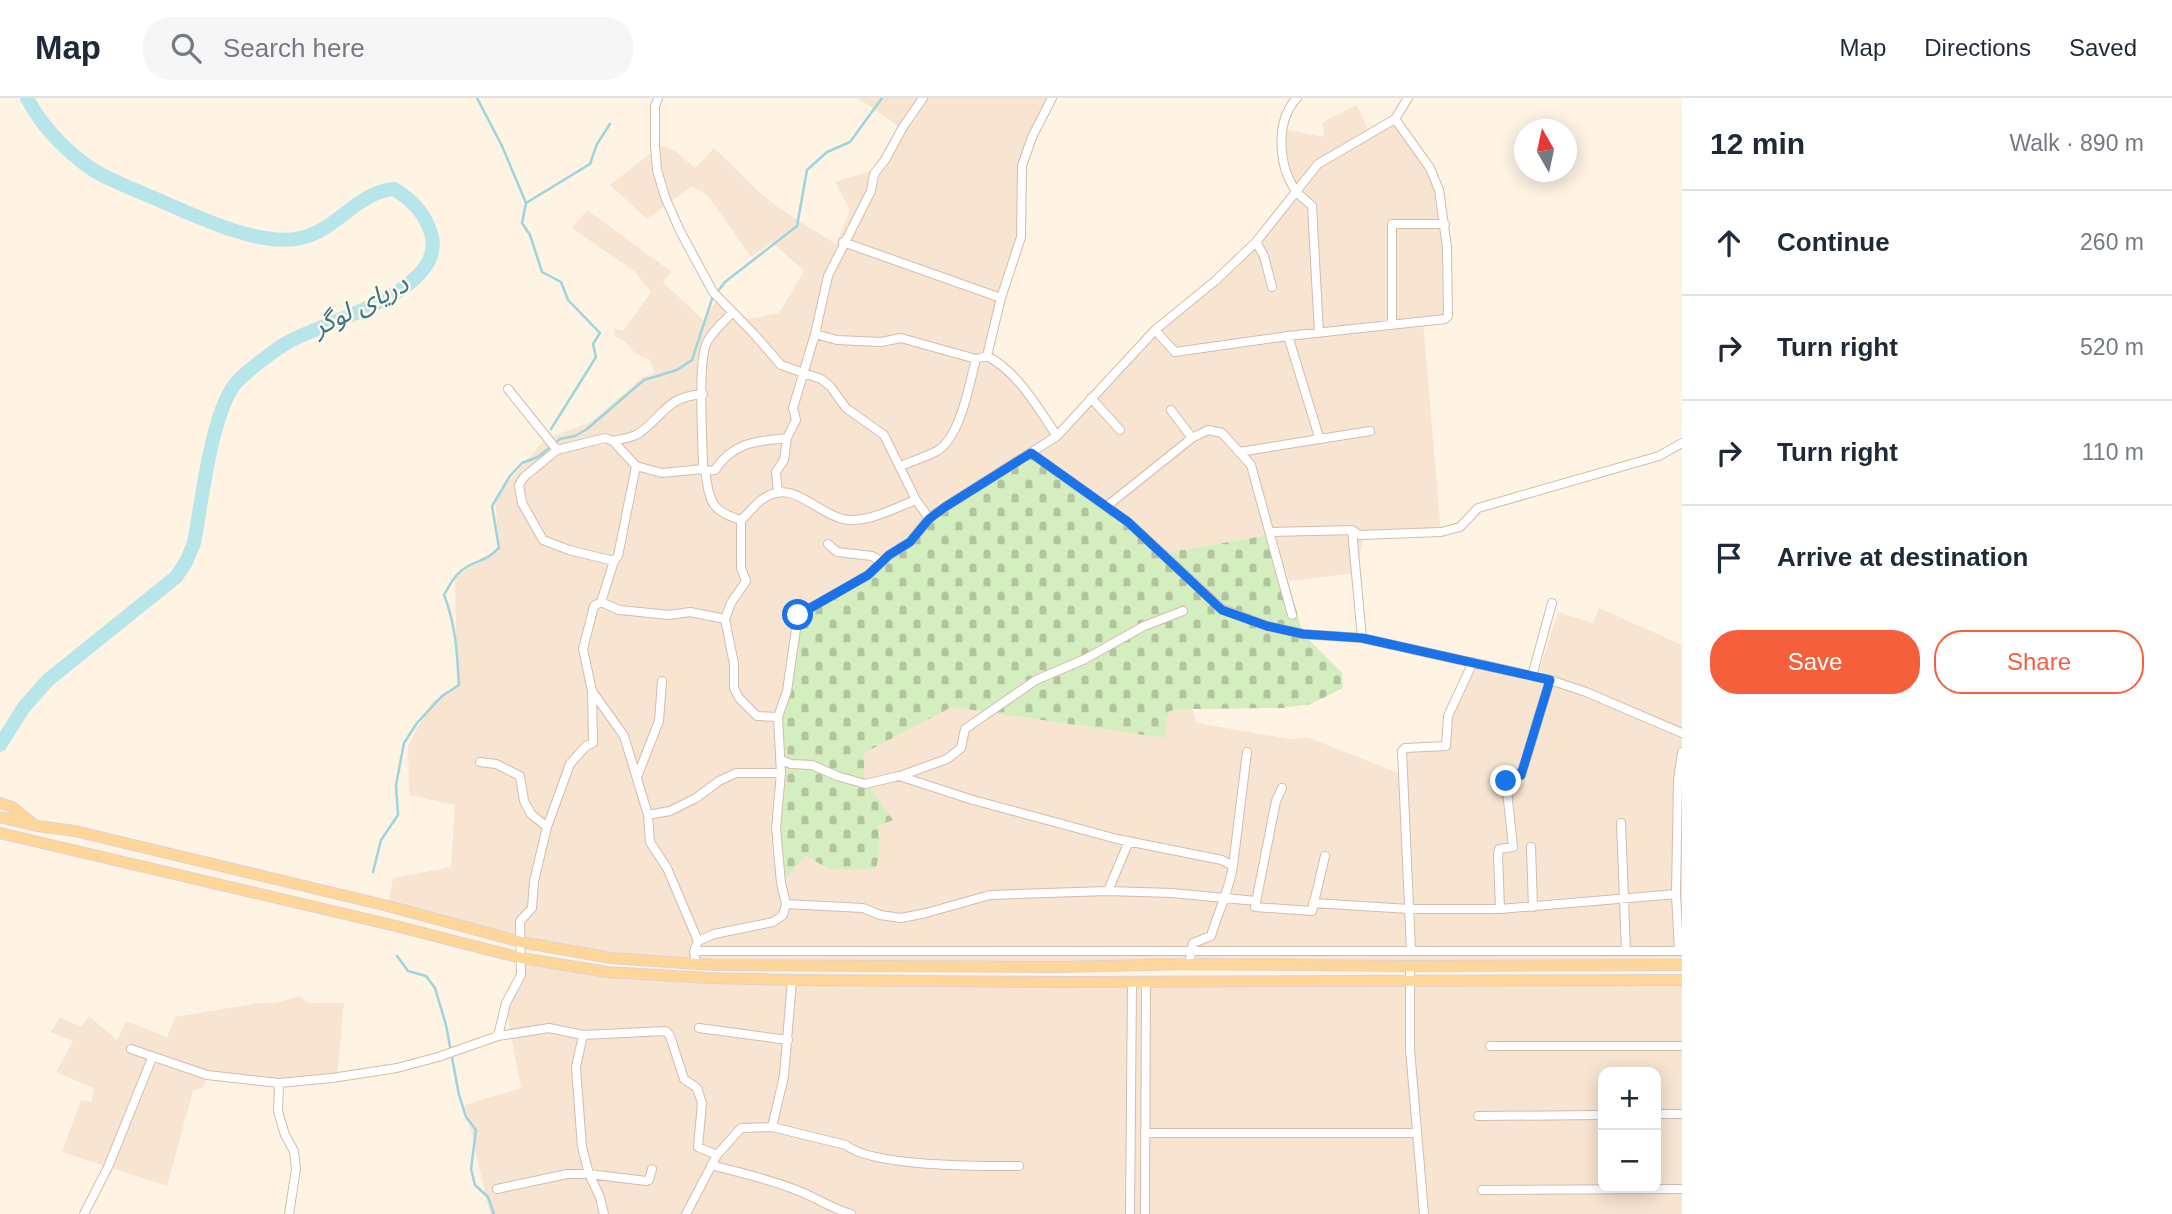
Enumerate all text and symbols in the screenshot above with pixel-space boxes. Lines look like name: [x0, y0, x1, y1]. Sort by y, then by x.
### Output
search box: [143, 17, 633, 80]
text: Map: [35, 29, 101, 66]
icon: search: [167, 29, 205, 67]
text: Search here: [223, 33, 365, 63]
text: Map: [1840, 34, 1886, 61]
text: Directions: [1924, 34, 2031, 61]
text: Saved: [2069, 34, 2137, 61]
north arrow: [1514, 119, 1577, 182]
text: 12 min: [1710, 127, 1805, 160]
text: Walk · 890 m: [2009, 130, 2144, 156]
icon: ahead: [1710, 224, 1748, 262]
text: Continue: [1777, 227, 1890, 257]
text: 260 m: [2080, 229, 2144, 255]
water label: دریای لوگر: [305, 268, 414, 344]
icon: right: [1710, 329, 1748, 367]
text: Turn right: [1777, 332, 1898, 362]
text: 520 m: [2080, 334, 2144, 360]
icon: right: [1710, 434, 1748, 472]
text: Turn right: [1777, 437, 1898, 467]
text: 110 m: [2082, 439, 2144, 465]
icon: arrive: [1710, 539, 1748, 577]
text: Arrive at destination: [1777, 542, 2028, 572]
route start: [782, 599, 813, 630]
button: Save: [1710, 630, 1920, 694]
button: Share: [1934, 630, 2144, 694]
route end: [1490, 765, 1521, 796]
map controls: [1598, 1067, 1661, 1193]
button: +: [1598, 1067, 1661, 1130]
button: −: [1598, 1130, 1661, 1193]

